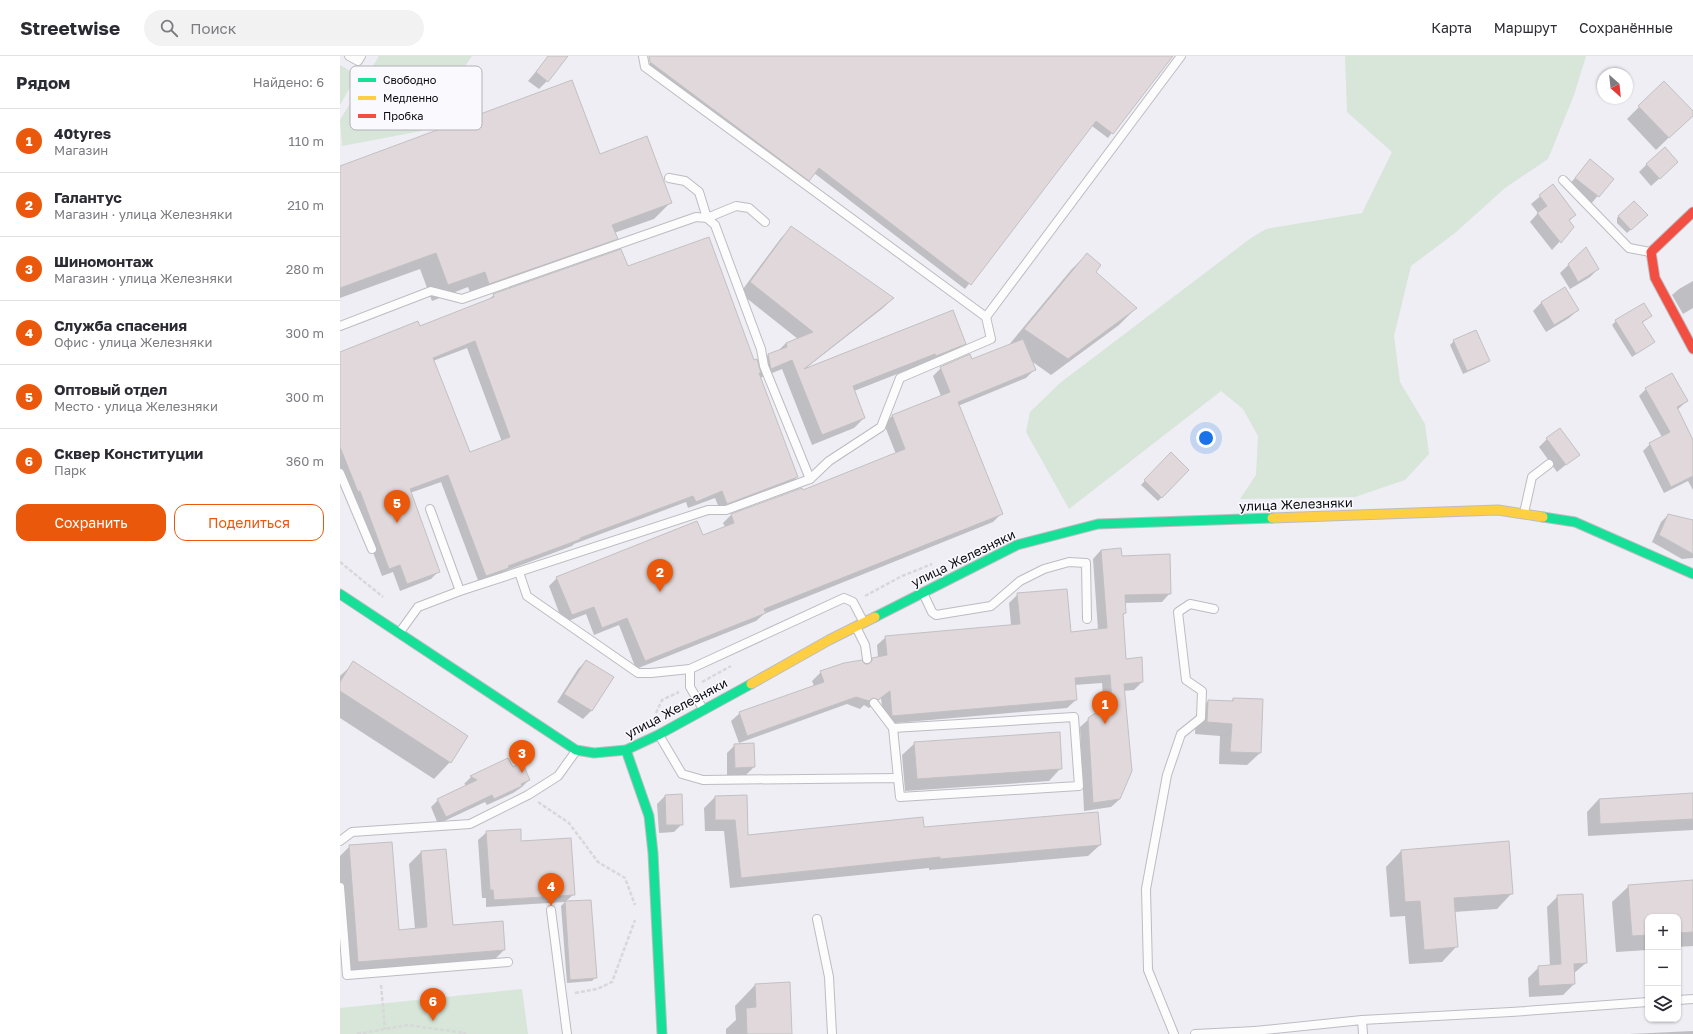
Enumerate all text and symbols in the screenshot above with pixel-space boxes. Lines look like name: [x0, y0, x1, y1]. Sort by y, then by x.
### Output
search box: [144, 10, 424, 46]
text: Streetwise: [20, 16, 120, 39]
icon: search: [158, 17, 180, 39]
text: Поиск: [190, 19, 236, 37]
text: Карта: [1431, 19, 1472, 36]
text: Маршрут: [1494, 19, 1557, 36]
text: Сохранённые: [1579, 19, 1673, 36]
legend: [350, 66, 482, 130]
north arrow: [1597, 68, 1633, 104]
text: Рядом: [16, 72, 70, 93]
text: Свободно: [383, 73, 437, 86]
text: Найдено: 6: [253, 74, 324, 90]
text: Медленно: [383, 91, 439, 104]
text: Пробка: [383, 109, 424, 122]
text: 40tyres: [54, 124, 111, 142]
text: 1: [26, 133, 32, 149]
text: 110 m: [289, 133, 324, 149]
text: Магазин: [54, 142, 108, 158]
text: Галантус: [54, 188, 122, 206]
text: 2: [25, 197, 33, 213]
text: 210 m: [287, 197, 324, 213]
text: Магазин · улица Железняки: [54, 206, 232, 222]
text: Шиномонтаж: [54, 252, 154, 270]
text: 3: [25, 261, 33, 277]
text: 280 m: [286, 261, 324, 277]
text: Магазин · улица Железняки: [54, 270, 232, 286]
text: Служба спасения: [54, 316, 187, 334]
text: 4: [25, 325, 33, 341]
text: 300 m: [286, 325, 324, 341]
text: Офис · улица Железняки: [54, 334, 212, 350]
text: Оптовый отдел: [54, 380, 167, 398]
text: 5: [25, 389, 33, 405]
text: 300 m: [286, 389, 324, 405]
text: Место · улица Железняки: [54, 398, 218, 414]
your location: [1196, 428, 1216, 448]
text: Сквер Конституции: [54, 444, 203, 462]
text: 6: [25, 453, 33, 469]
text: 360 m: [286, 453, 324, 469]
text: Парк: [54, 462, 87, 478]
pin: 5: [384, 490, 410, 523]
street label: улица Железняки: [1239, 494, 1353, 514]
button: Сохранить: [16, 504, 166, 541]
button: Поделиться: [174, 504, 324, 541]
street label: улица Железняки: [908, 526, 1018, 590]
pin: 2: [647, 559, 673, 592]
street label: улица Железняки: [622, 674, 730, 742]
pin: 1: [1092, 691, 1118, 724]
pin: 3: [509, 740, 535, 773]
pin: 4: [538, 873, 564, 906]
map controls: [1645, 914, 1681, 1022]
button: +: [1645, 914, 1681, 950]
button: −: [1645, 950, 1681, 986]
button: layers: [1645, 986, 1681, 1022]
pin: 6: [420, 988, 446, 1021]

